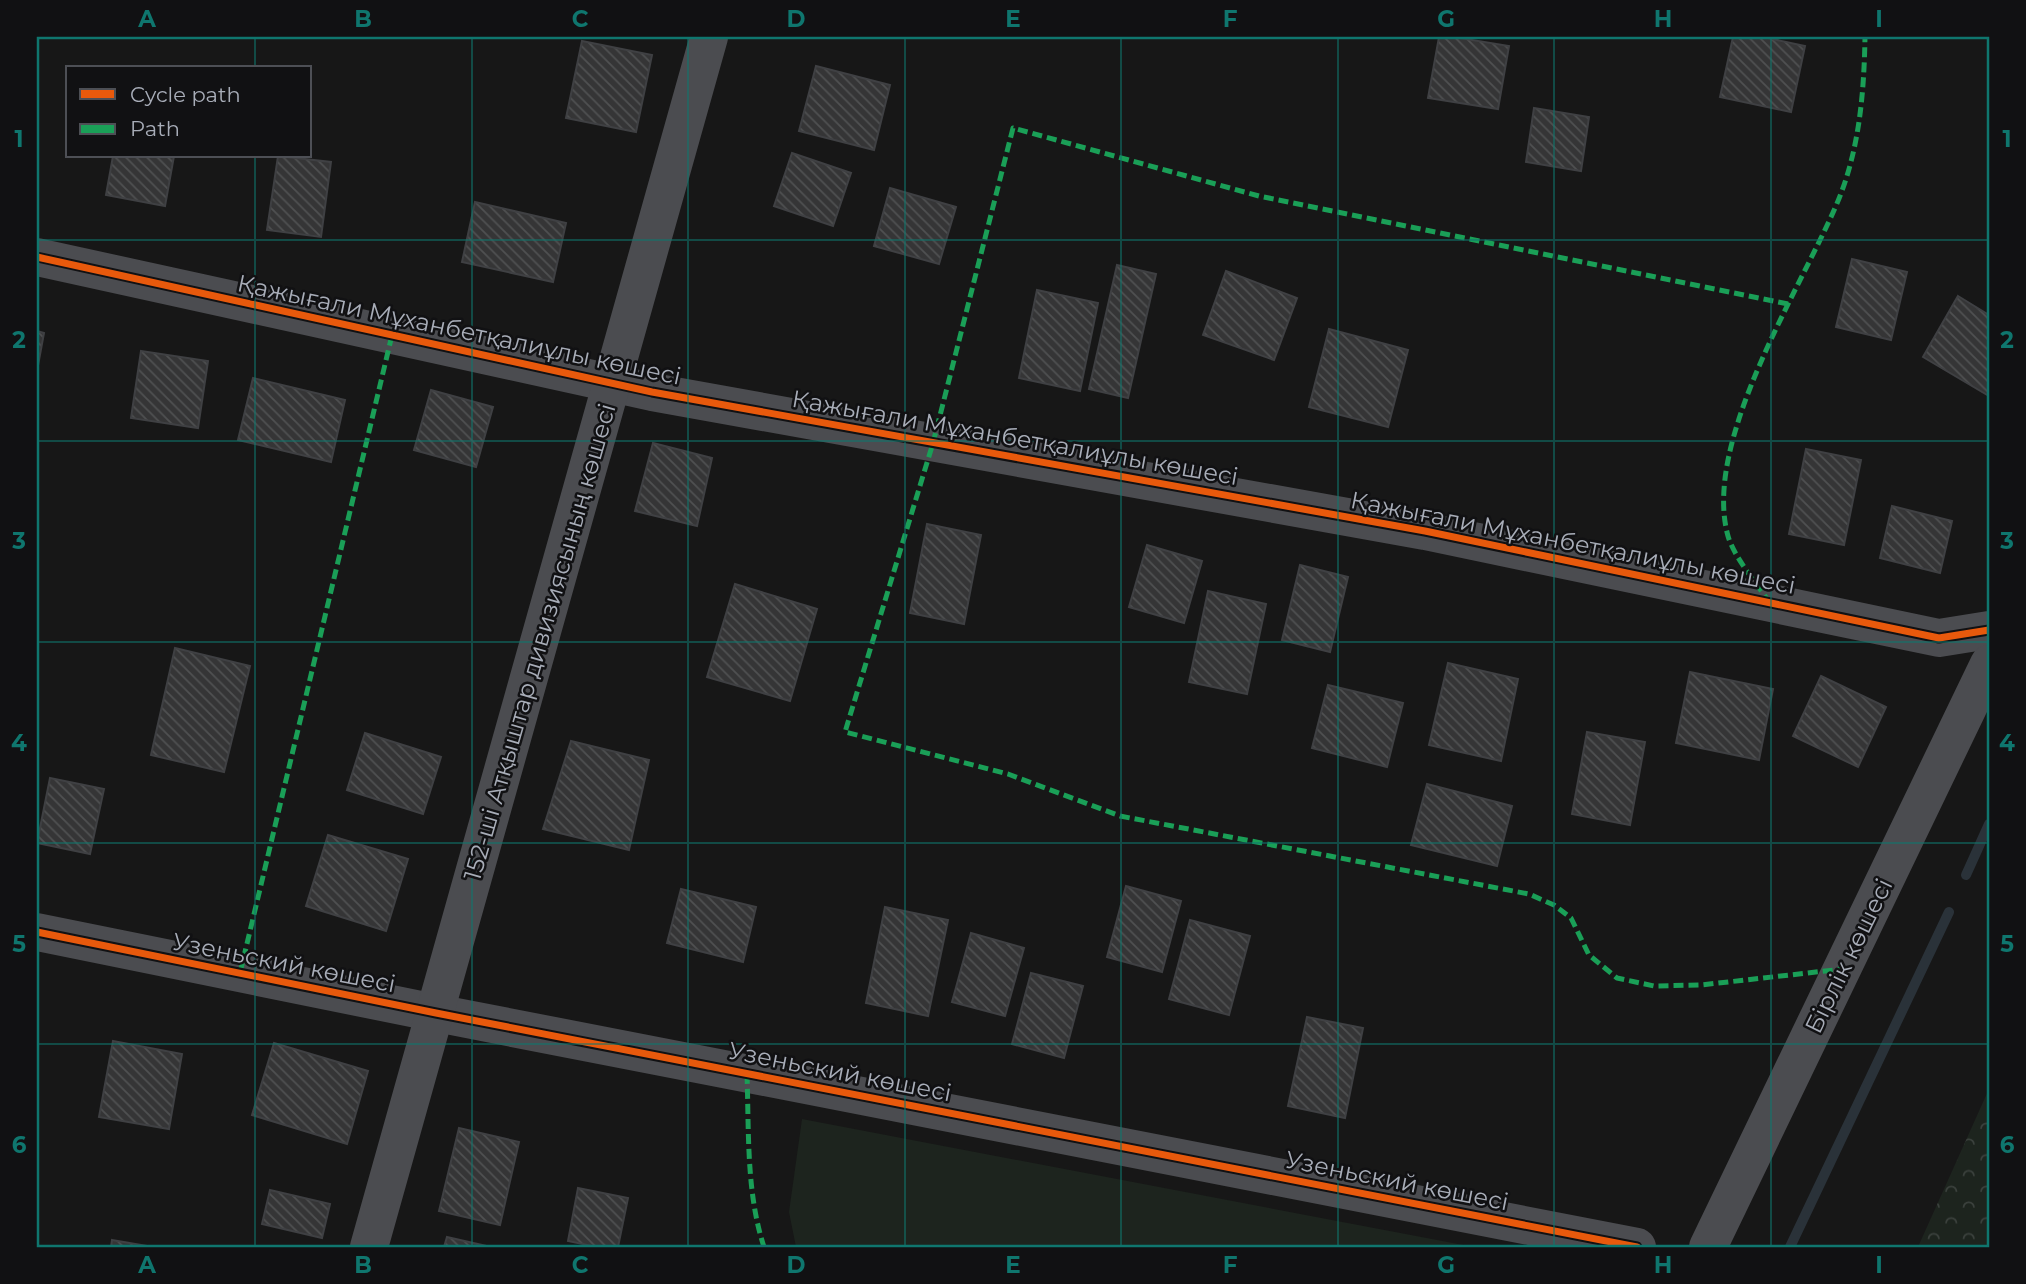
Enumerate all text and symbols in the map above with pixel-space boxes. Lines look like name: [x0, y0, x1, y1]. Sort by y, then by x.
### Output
text: A: [137, 5, 156, 33]
text: B: [354, 5, 372, 33]
text: C: [572, 5, 589, 33]
text: D: [787, 5, 806, 33]
text: E: [1005, 5, 1021, 33]
text: F: [1223, 5, 1238, 33]
text: G: [1437, 5, 1455, 33]
text: H: [1654, 5, 1672, 33]
text: I: [1875, 5, 1883, 33]
legend: [66, 66, 312, 158]
text: Cycle path: [130, 82, 241, 107]
text: Path: [130, 116, 180, 141]
text: 1: [14, 125, 24, 153]
text: 1: [2002, 125, 2012, 153]
street label: Қажығали Мұханбетқалиұлы көшесі: [235, 268, 684, 391]
text: 2: [12, 326, 26, 354]
text: 2: [2000, 326, 2014, 354]
street label: Қажығали Мұханбетқалиұлы көшесі: [790, 384, 1241, 491]
street label: 152-ші Атқыштар дивизиясының көшесі: [457, 400, 622, 884]
street label: Қажығали Мұханбетқалиұлы көшесі: [1348, 485, 1798, 600]
text: 3: [11, 527, 26, 555]
text: 3: [1999, 527, 2014, 555]
text: 4: [11, 729, 27, 757]
text: 4: [1999, 729, 2015, 757]
street label: Бірлік көшесі: [1799, 874, 1898, 1038]
street label: Узеньский көшесі: [170, 927, 398, 998]
text: 5: [12, 930, 26, 958]
text: 5: [2000, 930, 2014, 958]
street label: Узеньский көшесі: [726, 1036, 954, 1107]
text: 6: [12, 1131, 27, 1159]
text: 6: [2000, 1131, 2015, 1159]
street label: Узеньский көшесі: [1283, 1145, 1511, 1216]
text: A: [137, 1251, 156, 1279]
text: B: [354, 1251, 372, 1279]
text: C: [572, 1251, 589, 1279]
text: D: [787, 1251, 806, 1279]
text: E: [1005, 1251, 1021, 1279]
text: F: [1223, 1251, 1238, 1279]
text: G: [1437, 1251, 1455, 1279]
text: H: [1654, 1251, 1672, 1279]
text: I: [1875, 1251, 1883, 1279]

